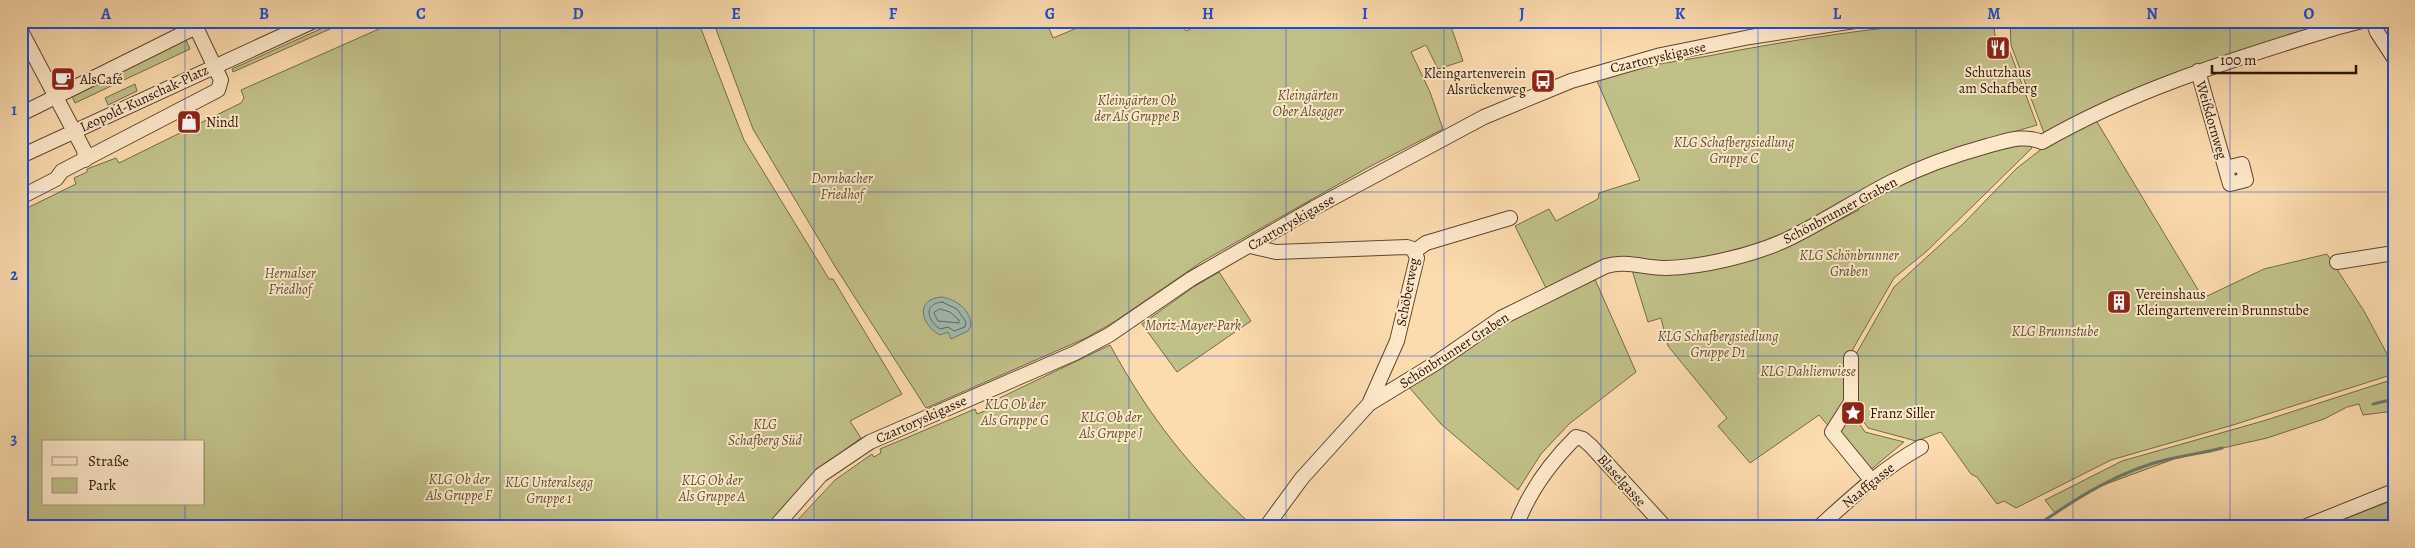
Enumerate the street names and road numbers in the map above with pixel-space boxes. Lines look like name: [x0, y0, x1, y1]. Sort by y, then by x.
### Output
street label: Czartoryskigasse: [1608, 37, 1708, 78]
street label: Leopold-Kunschak-Platz: [77, 60, 212, 137]
street label: Weißdornweg: [2191, 78, 2232, 161]
street label: Schönbrunner Graben: [1780, 172, 1901, 249]
street label: Czartoryskigasse: [1244, 190, 1338, 255]
street label: Schöberweg: [1392, 256, 1423, 328]
street label: Schönbrunner Graben: [1396, 308, 1513, 393]
street label: Czartoryskigasse: [873, 391, 970, 448]
street label: Blaselgasse: [1593, 450, 1650, 511]
street label: Naaffgasse: [1838, 458, 1898, 512]

